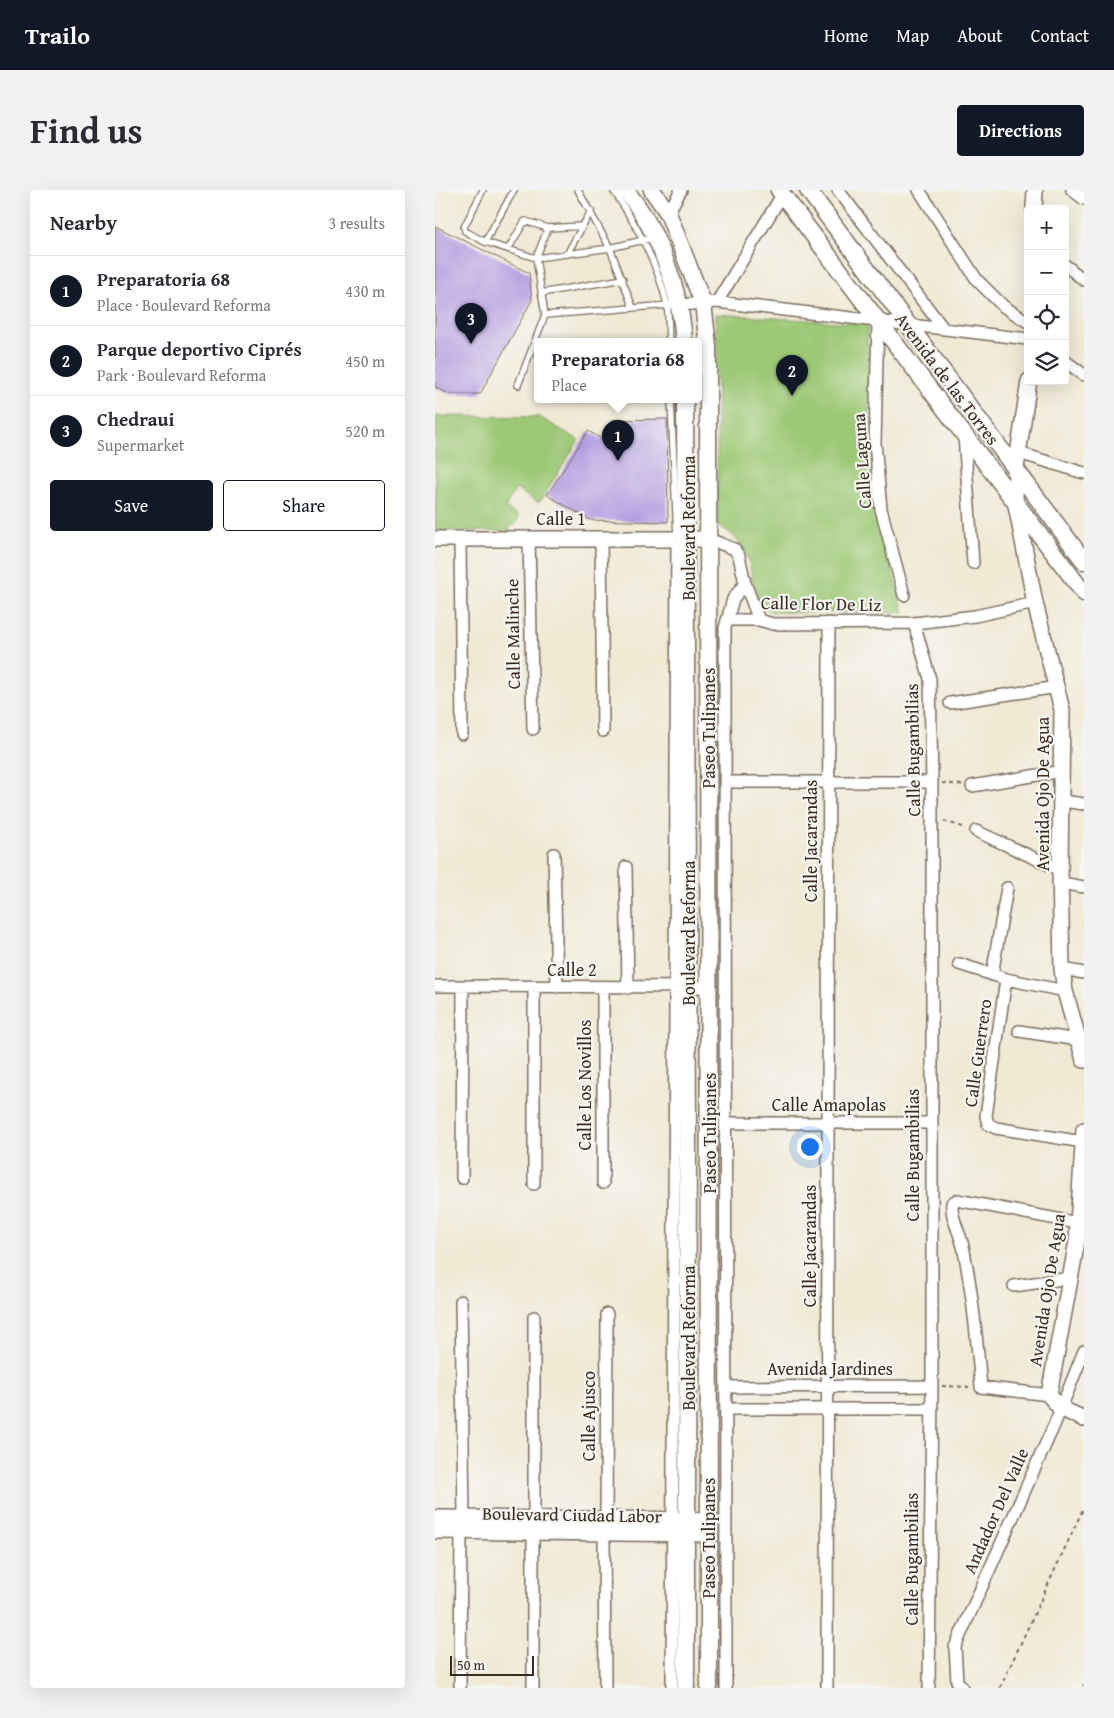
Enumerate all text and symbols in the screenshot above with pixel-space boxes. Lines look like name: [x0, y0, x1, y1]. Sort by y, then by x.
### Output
text: Trailo: [25, 18, 90, 53]
text: Home: [824, 22, 868, 49]
text: Map: [896, 22, 929, 49]
text: About: [957, 22, 1003, 49]
text: Contact: [1031, 22, 1089, 49]
text: Find us: [30, 105, 143, 156]
button: Directions: [957, 105, 1084, 156]
map controls: [1024, 205, 1069, 385]
button: +: [1024, 205, 1069, 250]
text: Nearby: [50, 207, 117, 238]
text: 3 results: [328, 211, 385, 235]
button: −: [1024, 250, 1069, 295]
text: Preparatoria 68: [97, 265, 230, 293]
text: 1: [62, 279, 70, 303]
text: 430 m: [345, 279, 385, 303]
text: Place · Boulevard Reforma: [97, 293, 271, 317]
button: locate: [1024, 295, 1069, 340]
pin: 3: [455, 303, 487, 344]
street label: Avenida de las Torres: [889, 307, 1006, 451]
text: Parque deportivo Ciprés: [97, 335, 302, 363]
popup: [534, 338, 702, 403]
button: layers: [1024, 340, 1069, 385]
text: Preparatoria 68: [551, 345, 685, 373]
text: 2: [62, 349, 70, 373]
text: 450 m: [345, 349, 385, 373]
pin: 2: [776, 355, 808, 396]
text: Park · Boulevard Reforma: [97, 363, 266, 387]
text: Place: [551, 373, 587, 397]
text: Chedraui: [97, 405, 174, 433]
street label: Calle Laguna: [845, 412, 878, 510]
text: 3: [62, 419, 70, 443]
text: 520 m: [345, 419, 385, 443]
pin: 1: [602, 420, 634, 461]
text: Supermarket: [97, 433, 184, 457]
street label: Boulevard Reforma: [675, 455, 702, 600]
button: Save: [50, 480, 213, 531]
button: Share: [223, 480, 385, 531]
street label: Calle 1: [536, 505, 586, 532]
street label: Calle Malinche: [498, 579, 527, 690]
street label: Calle Flor De Liz: [761, 589, 881, 618]
street label: Paseo Tulipanes: [695, 668, 722, 788]
street label: Calle Bugambilias: [898, 683, 927, 817]
street label: Avenida Ojo De Agua: [1029, 716, 1056, 871]
street label: Calle Jacarandas: [797, 780, 824, 902]
street label: Boulevard Reforma: [675, 860, 702, 1005]
street label: Calle 2: [547, 956, 597, 983]
street label: Calle Guerrero: [957, 997, 998, 1109]
street label: Calle Los Novillos: [571, 1020, 598, 1150]
street label: Paseo Tulipanes: [696, 1073, 723, 1193]
street label: Calle Bugambilias: [899, 1088, 926, 1222]
street label: Calle Amapolas: [772, 1091, 886, 1118]
your location: [797, 1134, 823, 1160]
street label: Calle Jacarandas: [796, 1185, 823, 1307]
street label: Avenida Ojo De Agua: [1021, 1211, 1072, 1368]
street label: Boulevard Reforma: [675, 1265, 702, 1410]
street label: Avenida Jardines: [767, 1355, 893, 1382]
street label: Calle Ajusco: [575, 1371, 602, 1461]
street label: Andador Del Valle: [956, 1443, 1035, 1578]
street label: Paseo Tulipanes: [695, 1478, 722, 1598]
street label: Calle Bugambilias: [898, 1492, 925, 1626]
street label: Boulevard Ciudad Labor: [482, 1499, 663, 1530]
scale bar: [450, 1653, 534, 1676]
text: 50 m: [457, 1655, 485, 1675]

